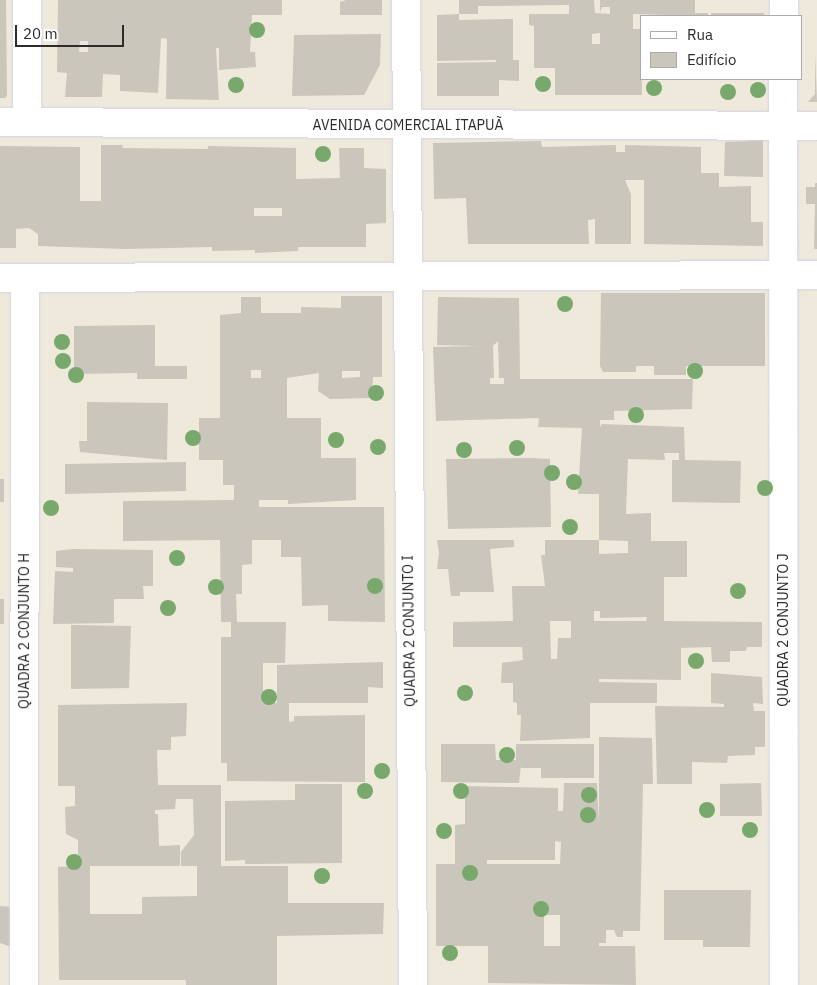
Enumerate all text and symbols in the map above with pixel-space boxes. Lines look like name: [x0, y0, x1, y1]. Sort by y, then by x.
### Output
scale bar: [18, 15, 126, 47]
legend: [640, 15, 802, 80]
text: 20 m: [23, 24, 58, 43]
text: Rua: [687, 25, 713, 44]
text: Edifício: [687, 50, 736, 69]
street label: AVENIDA COMERCIAL ITAPUÃ: [313, 117, 503, 133]
street label: QUADRA 2 CONJUNTO H: [16, 553, 32, 709]
street label: QUADRA 2 CONJUNTO J: [775, 553, 791, 707]
street label: QUADRA 2 CONJUNTO I: [399, 555, 419, 707]

